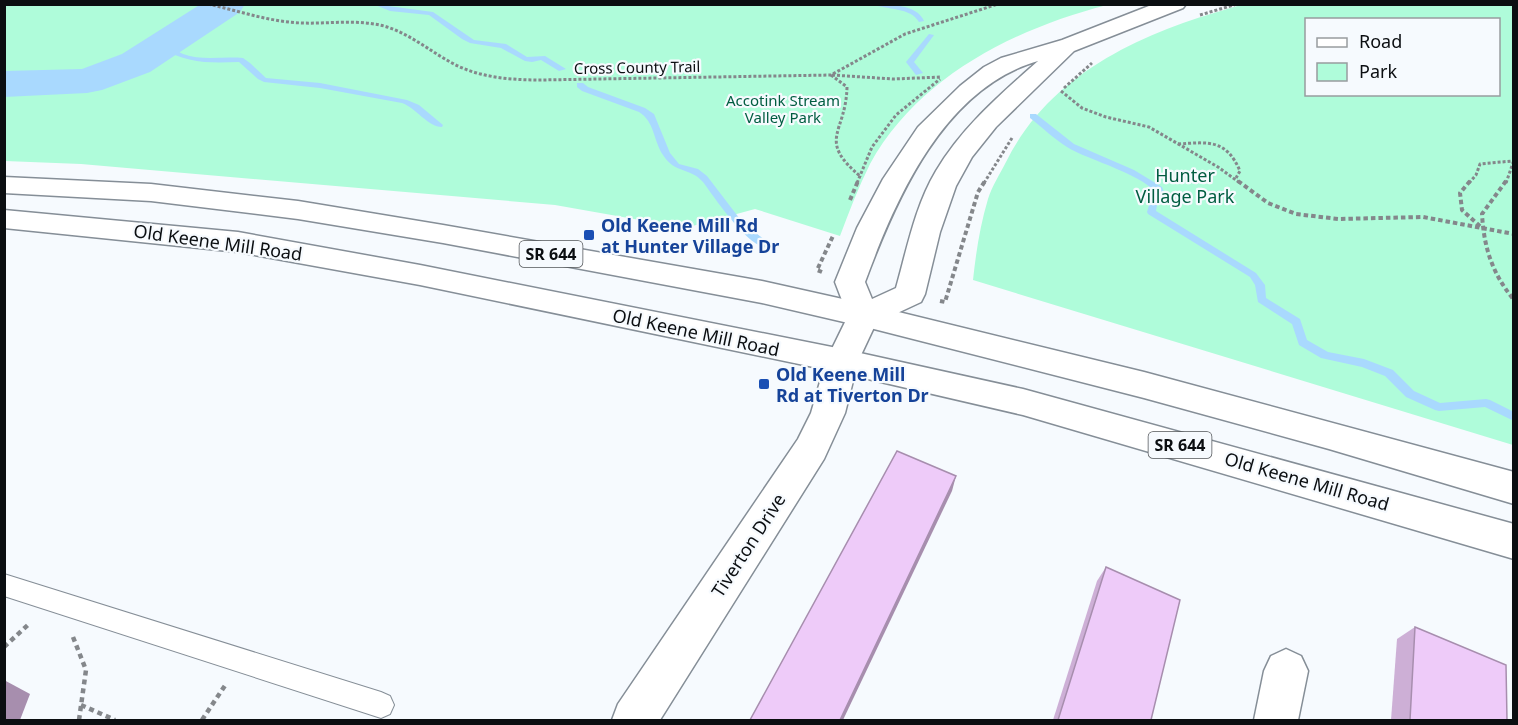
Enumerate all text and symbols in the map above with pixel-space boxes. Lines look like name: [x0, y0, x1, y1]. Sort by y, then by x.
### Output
legend: [1305, 18, 1500, 96]
text: Road: [1359, 29, 1402, 53]
street label: Cross County Trail: [574, 56, 700, 78]
text: Park: [1359, 59, 1397, 83]
park label: Accotink Stream Valley Park: [726, 90, 840, 127]
park label: Hunter Village Park: [1136, 163, 1235, 208]
place label: Old Keene Mill Rd at Hunter Village Dr: [601, 213, 779, 258]
street label: Old Keene Mill Road: [132, 218, 304, 266]
marker: Old Keene Mill Rd at Hunter Village Dr: [582, 228, 596, 242]
road number: SR 644: [520, 241, 582, 267]
street label: Old Keene Mill Road: [610, 303, 782, 361]
place label: Old Keene Mill Rd at Tiverton Dr: [776, 362, 929, 407]
marker: Old Keene Mill Rd at Tiverton Dr: [757, 377, 771, 391]
road number: SR 644: [1148, 432, 1212, 458]
street label: Old Keene Mill Road: [1222, 446, 1392, 516]
street label: Tiverton Drive: [706, 489, 790, 601]

